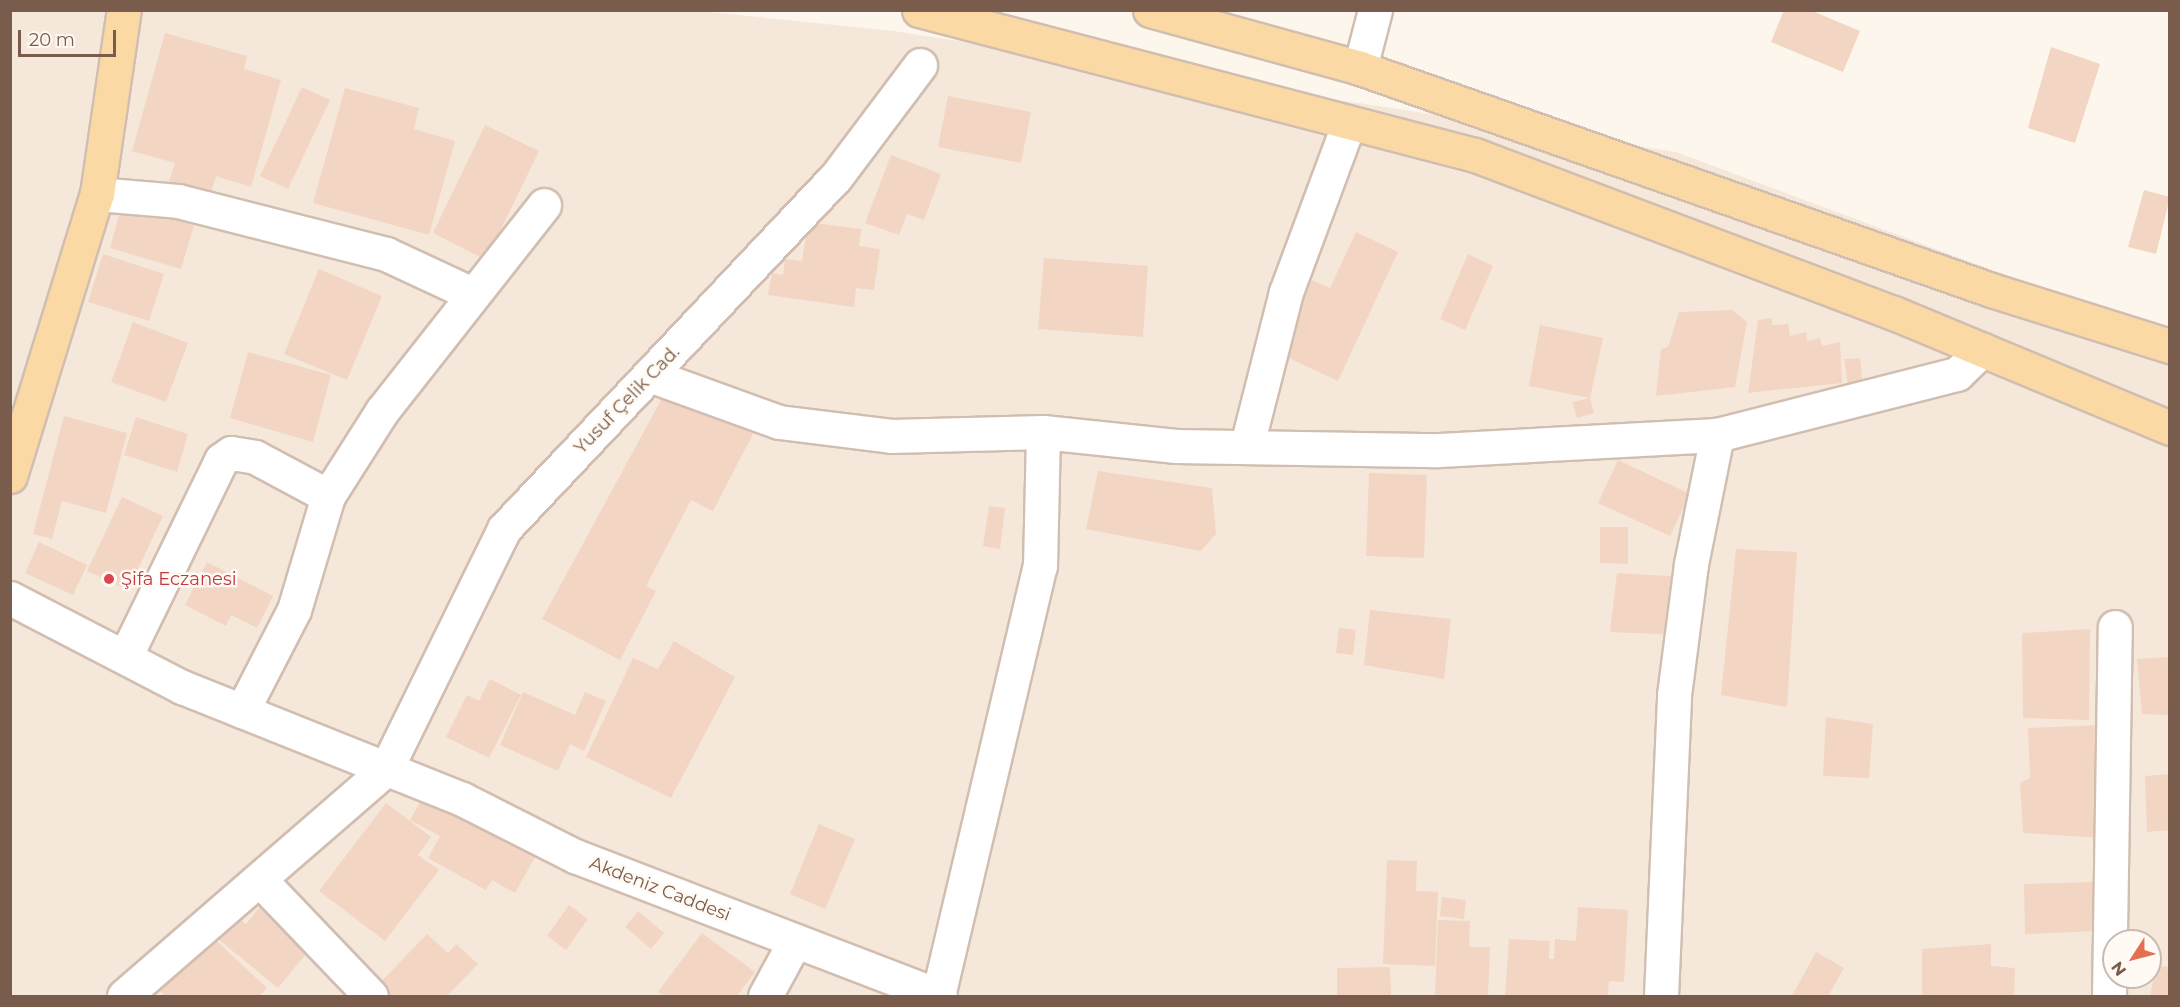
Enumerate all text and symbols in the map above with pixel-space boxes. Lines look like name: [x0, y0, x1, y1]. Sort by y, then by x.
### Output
scale bar: [21, 18, 118, 56]
text: 20 m: [29, 29, 75, 51]
street label: Yusuf Çelik Cad.: [570, 341, 684, 459]
place label: Şifa Eczanesi: [121, 568, 237, 590]
marker: Şifa Eczanesi: [102, 572, 116, 586]
street label: Akdeniz Caddesi: [586, 852, 734, 926]
north arrow: [2102, 929, 2162, 989]
text: N: [2107, 958, 2130, 980]

